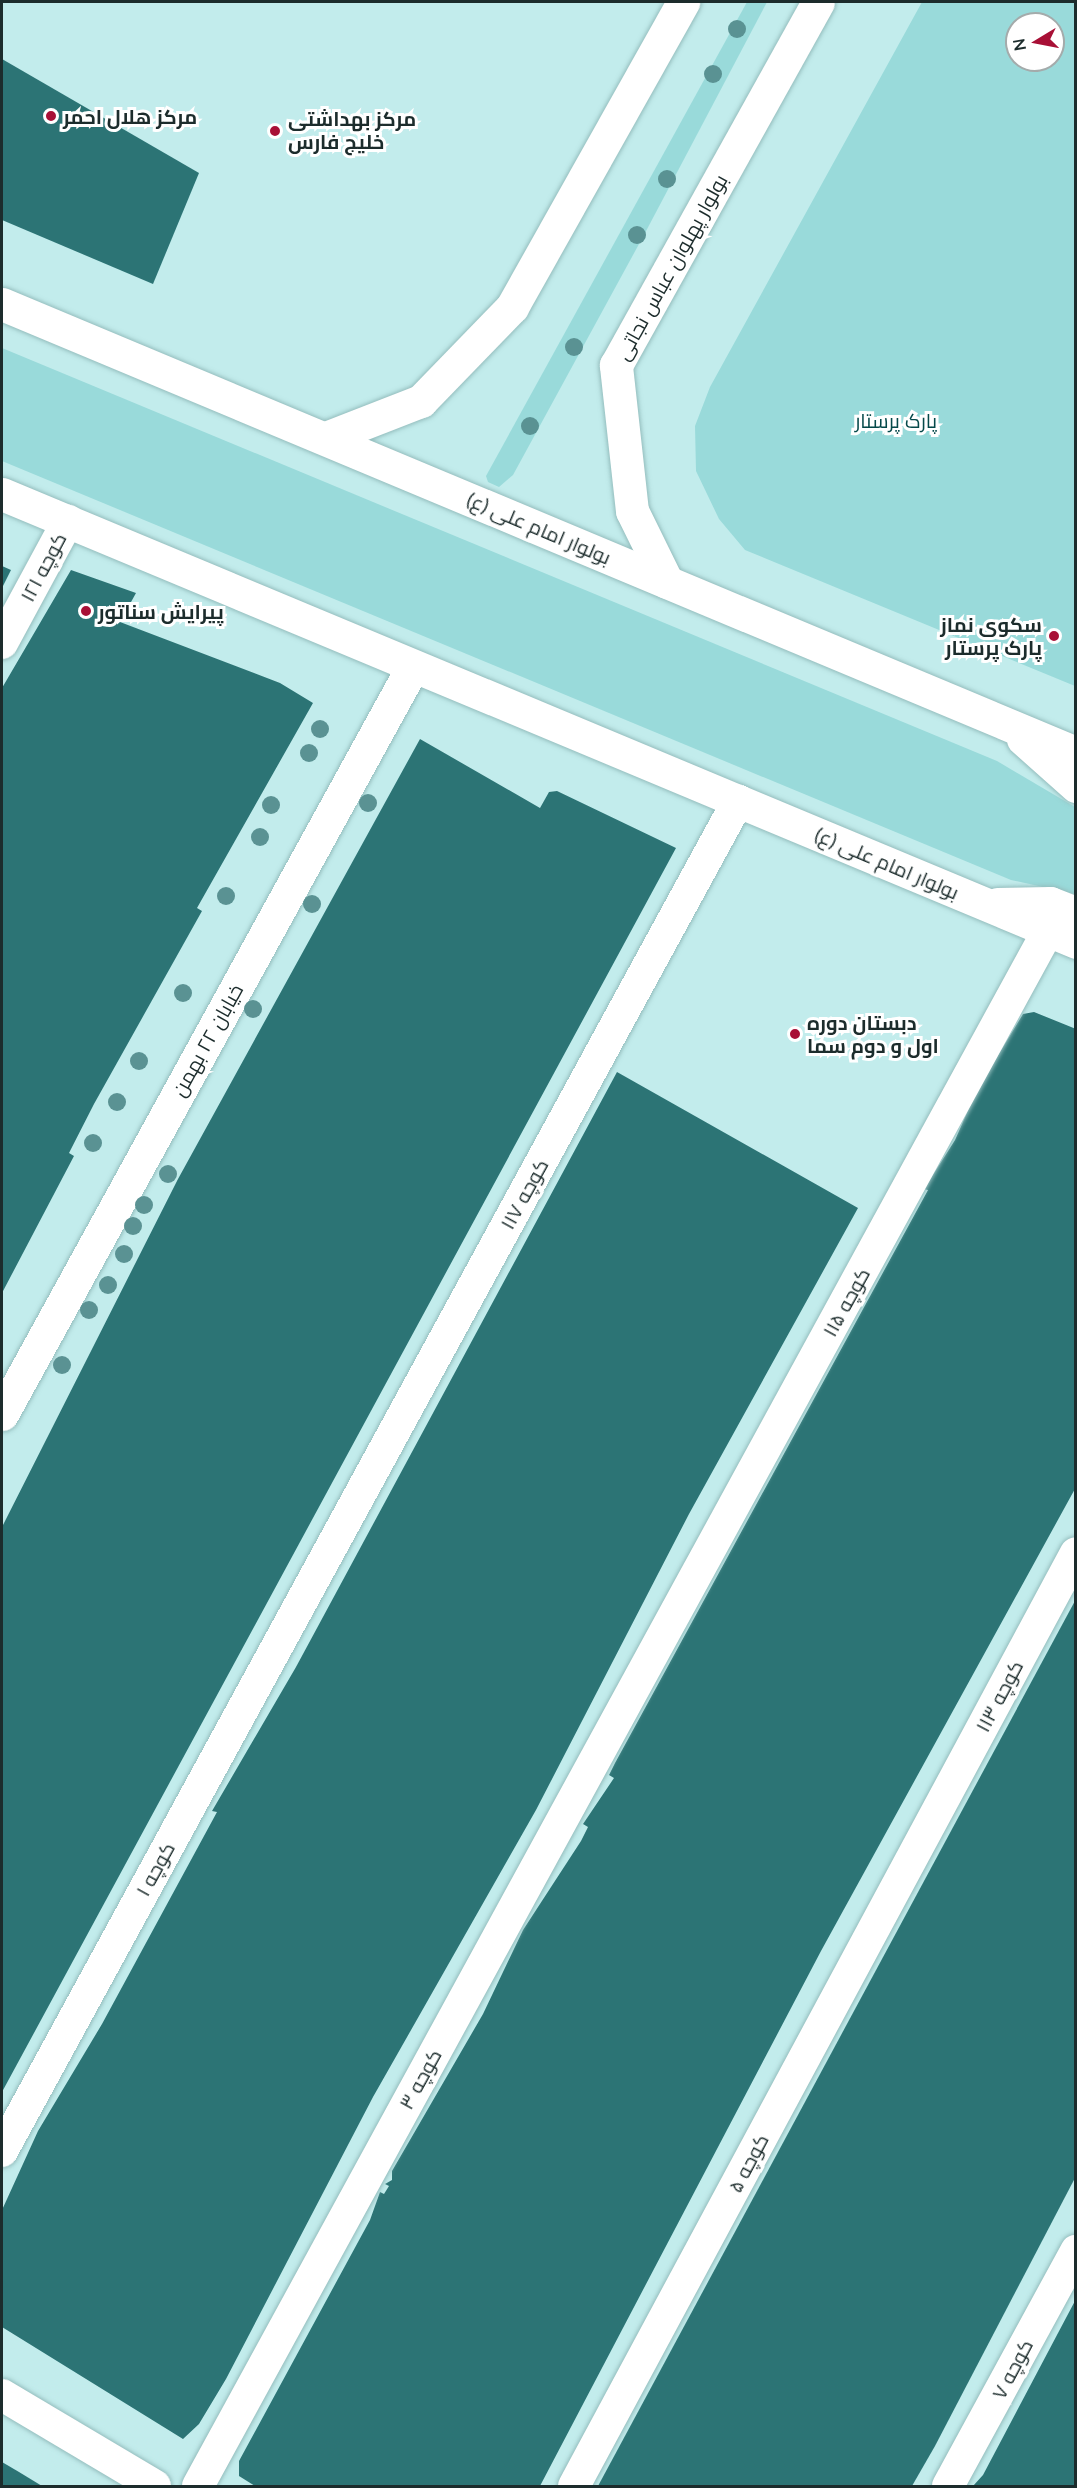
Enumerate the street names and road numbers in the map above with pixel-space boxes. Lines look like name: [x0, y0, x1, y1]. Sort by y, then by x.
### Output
street label: بولوار پهلوان عباس نجاتی: [610, 170, 732, 364]
street label: بولوار امام علی (ع): [463, 487, 615, 569]
street label: کوچه ۱۲۱: [15, 528, 71, 606]
street label: بولوار امام علی (ع): [811, 822, 963, 904]
street label: خیابان ۲۲ بهمن: [166, 980, 248, 1100]
street label: کوچه ۱۱۷: [495, 1155, 553, 1233]
street label: کوچه ۱۱۵: [817, 1263, 875, 1341]
street label: کوچه ۱۱۳: [970, 1656, 1028, 1736]
street label: کوچه ۱: [130, 1838, 180, 1900]
street label: کوچه ۳: [394, 2045, 446, 2113]
street label: کوچه ۵: [723, 2130, 773, 2196]
street label: کوچه ۷: [986, 2335, 1038, 2403]

